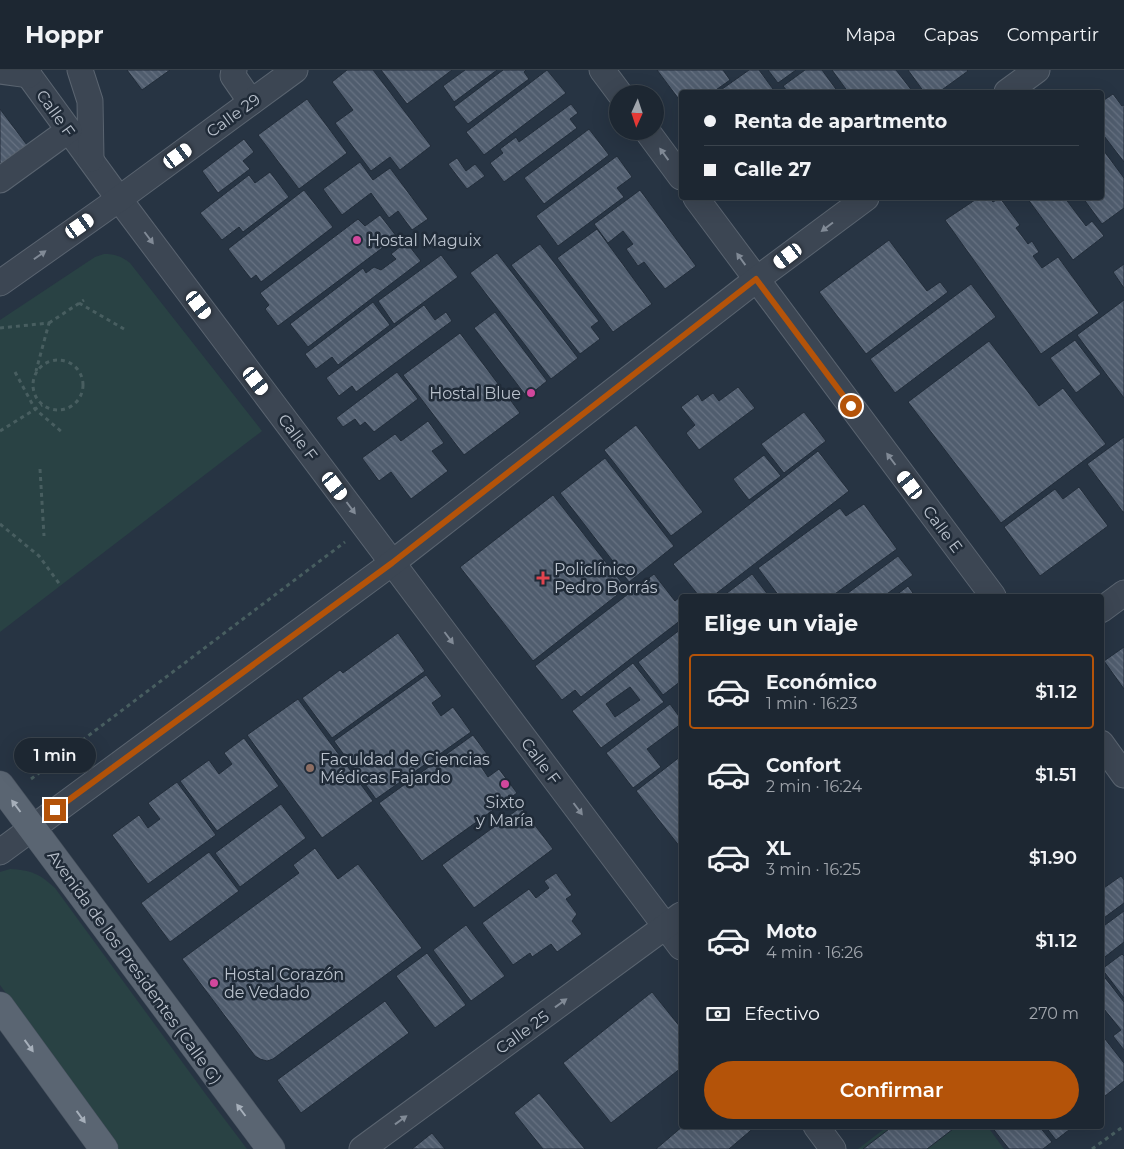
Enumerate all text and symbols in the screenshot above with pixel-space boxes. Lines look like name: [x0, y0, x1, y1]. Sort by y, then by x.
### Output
text: Hoppr: [25, 20, 104, 49]
text: Mapa: [845, 24, 896, 46]
text: Capas: [924, 24, 979, 46]
text: Compartir: [1007, 24, 1099, 46]
north arrow: [609, 85, 664, 140]
map controls: [609, 85, 664, 140]
street label: Calle F: [32, 86, 79, 140]
street label: Calle 29: [203, 90, 264, 141]
text: Renta de apartmento: [734, 110, 947, 133]
car: [161, 141, 194, 171]
one-way arrow: [659, 147, 669, 161]
text: Calle 27: [734, 158, 811, 181]
car: [63, 211, 96, 241]
one-way arrow: [821, 221, 834, 232]
one-way arrow: [143, 231, 154, 244]
place label: Hostal Maguix: [367, 231, 482, 250]
marker: Hostal Maguix: [351, 234, 363, 246]
car: [771, 241, 804, 271]
one-way arrow: [33, 249, 46, 260]
one-way arrow: [736, 253, 747, 266]
car: [183, 289, 214, 321]
car: [240, 365, 271, 397]
place label: Hostal Blue: [429, 384, 521, 403]
marker: Hostal Blue: [525, 387, 537, 399]
route start: [840, 395, 862, 417]
street label: Calle F: [274, 410, 321, 464]
one-way arrow: [886, 452, 896, 466]
car: [894, 469, 925, 501]
car: [319, 470, 350, 502]
one-way arrow: [346, 501, 356, 515]
street label: Calle E: [919, 502, 966, 557]
place label: Policlínico Pedro Borrás: [554, 560, 658, 597]
marker: Policlínico Pedro Borrás: [536, 571, 550, 585]
text: Elige un viaje: [704, 610, 858, 637]
one-way arrow: [443, 631, 454, 644]
icon: car: [706, 669, 751, 714]
text: Económico: [766, 671, 877, 694]
text: $1.12: [1035, 680, 1077, 703]
text: 1 min · 16:23: [766, 694, 858, 713]
street label: Calle F: [517, 734, 564, 788]
callout: 1 min: [14, 738, 96, 772]
text: 1 min: [34, 746, 76, 765]
place label: Faculdad de Ciencias Médicas Fajardo: [320, 750, 490, 787]
icon: car: [706, 752, 751, 797]
text: Confort: [766, 754, 841, 777]
marker: Faculdad de Ciencias Médicas Fajardo: [304, 762, 316, 774]
text: $1.51: [1035, 763, 1077, 786]
text: 2 min · 16:24: [766, 777, 862, 796]
marker: Sixto y María: [499, 778, 511, 790]
place label: Sixto y María: [475, 793, 534, 830]
one-way arrow: [11, 799, 21, 813]
route end: [44, 799, 66, 821]
one-way arrow: [573, 802, 583, 816]
icon: car: [706, 835, 751, 880]
text: XL: [766, 837, 791, 860]
text: $1.90: [1029, 846, 1077, 869]
street label: Avenida de los Presidentes (Calle G): [43, 847, 226, 1088]
text: 3 min · 16:25: [766, 860, 861, 879]
icon: car: [706, 918, 751, 963]
text: Moto: [766, 920, 817, 943]
text: $1.12: [1035, 929, 1077, 952]
text: 4 min · 16:26: [766, 943, 863, 962]
place label: Hostal Corazón de Vedado: [224, 965, 344, 1002]
marker: Hostal Corazón de Vedado: [208, 977, 220, 989]
one-way arrow: [554, 998, 567, 1009]
icon: cash: [704, 1000, 732, 1028]
text: Efectivo: [744, 1002, 820, 1025]
text: 270 m: [1029, 1004, 1079, 1023]
street label: Calle 25: [492, 1007, 553, 1058]
one-way arrow: [23, 1039, 34, 1052]
button: Confirmar: [704, 1061, 1079, 1119]
one-way arrow: [236, 1104, 247, 1117]
one-way arrow: [76, 1111, 86, 1124]
one-way arrow: [395, 1115, 408, 1125]

